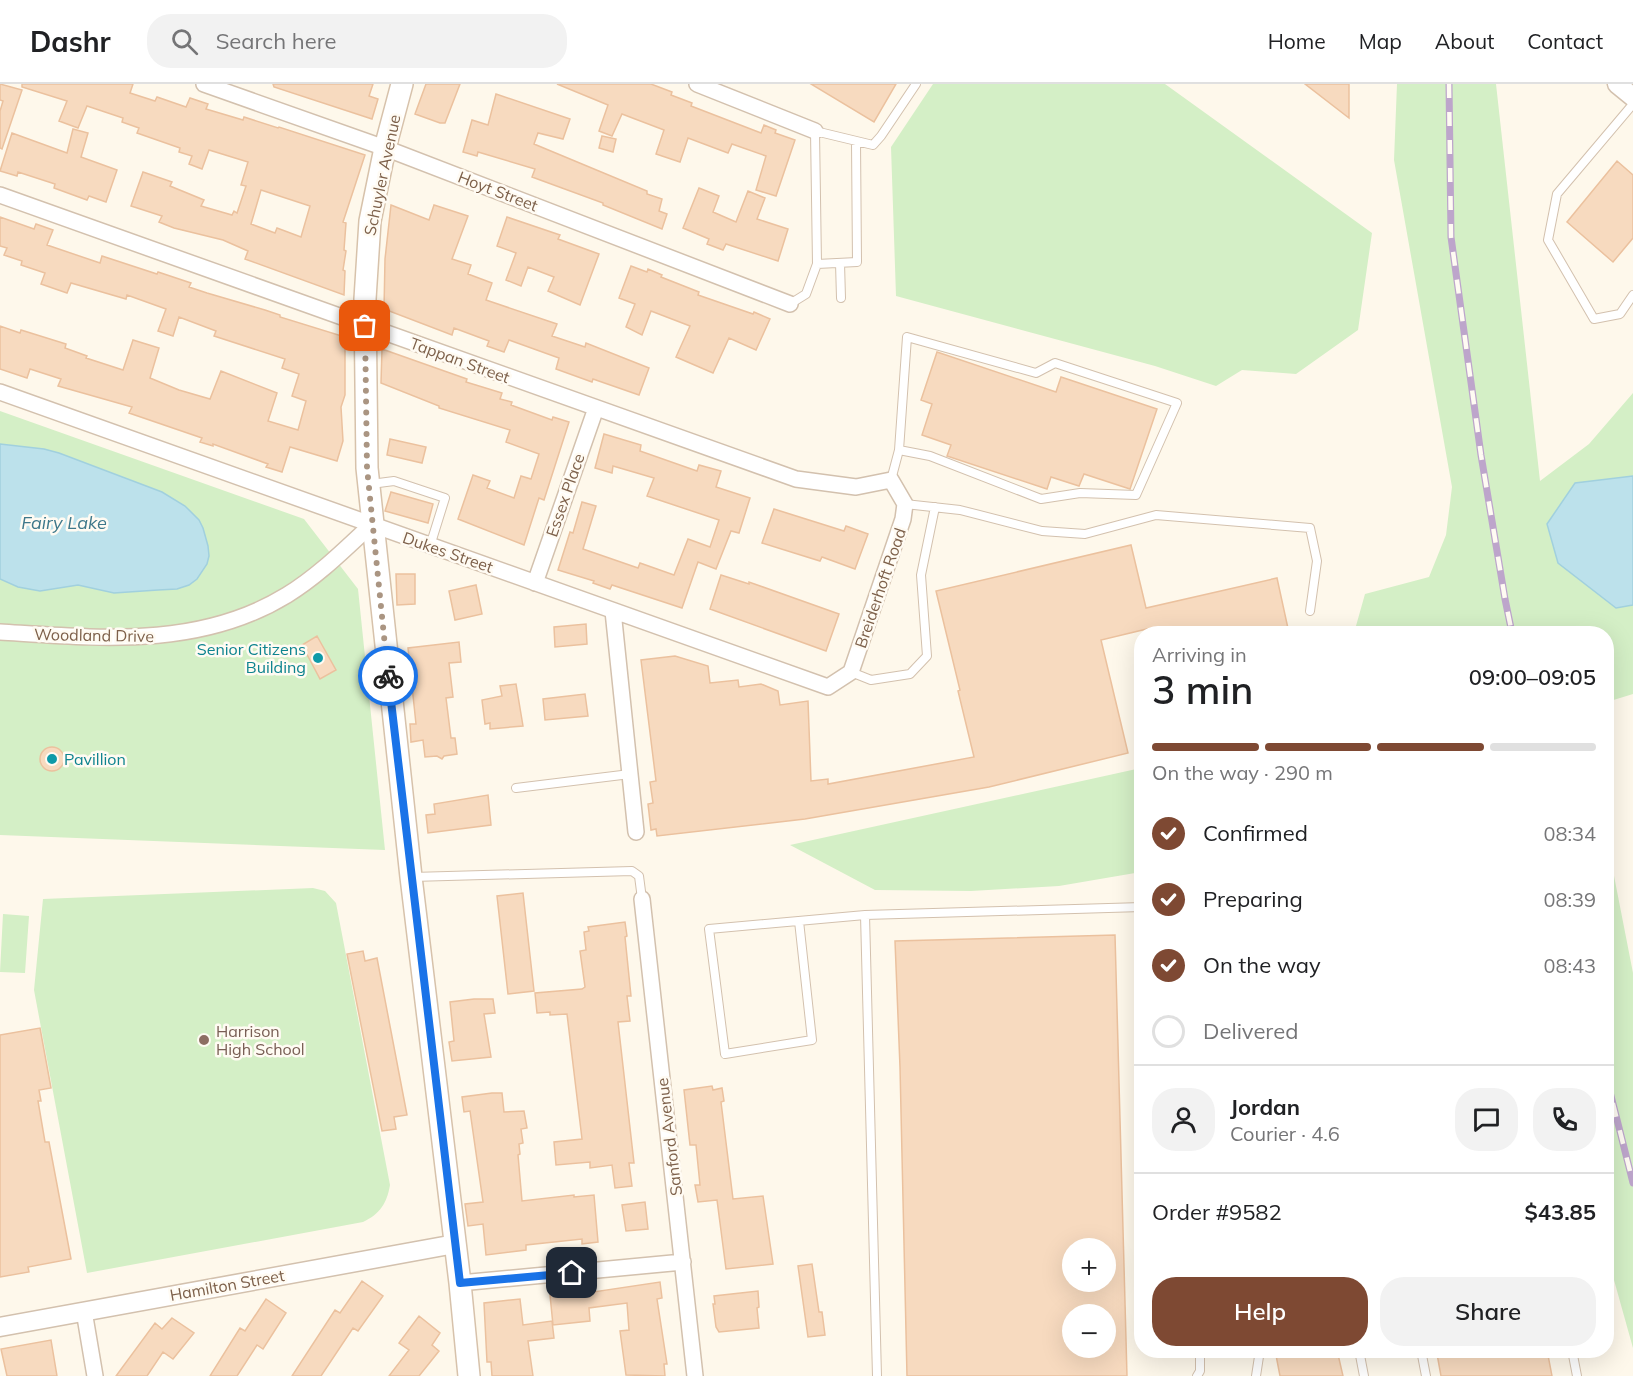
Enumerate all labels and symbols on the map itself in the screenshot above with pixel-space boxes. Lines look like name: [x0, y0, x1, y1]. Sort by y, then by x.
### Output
street label: Schuyler Avenue: [359, 113, 405, 237]
street label: Hoyt Street: [455, 167, 541, 216]
pin: [339, 300, 390, 351]
street label: Tappan Street: [407, 333, 513, 387]
street label: Essex Place: [541, 451, 589, 539]
water label: Fairy Lake: [21, 511, 107, 534]
street label: Breiderhoft Road: [850, 525, 910, 651]
street label: Dukes Street: [400, 527, 496, 577]
street label: Woodland Drive: [34, 624, 154, 646]
place label: Senior Citizens Building: [197, 639, 306, 677]
courier: [358, 646, 418, 706]
marker: Senior Citizens Building: [311, 651, 325, 665]
place label: Pavillion: [64, 749, 126, 769]
marker: Pavillion: [45, 752, 59, 766]
place label: Harrison High School: [216, 1021, 305, 1059]
marker: Harrison High School: [197, 1033, 211, 1047]
street label: Sanford Avenue: [652, 1077, 686, 1197]
pin: [546, 1247, 597, 1298]
street label: Hamilton Street: [168, 1265, 286, 1305]

